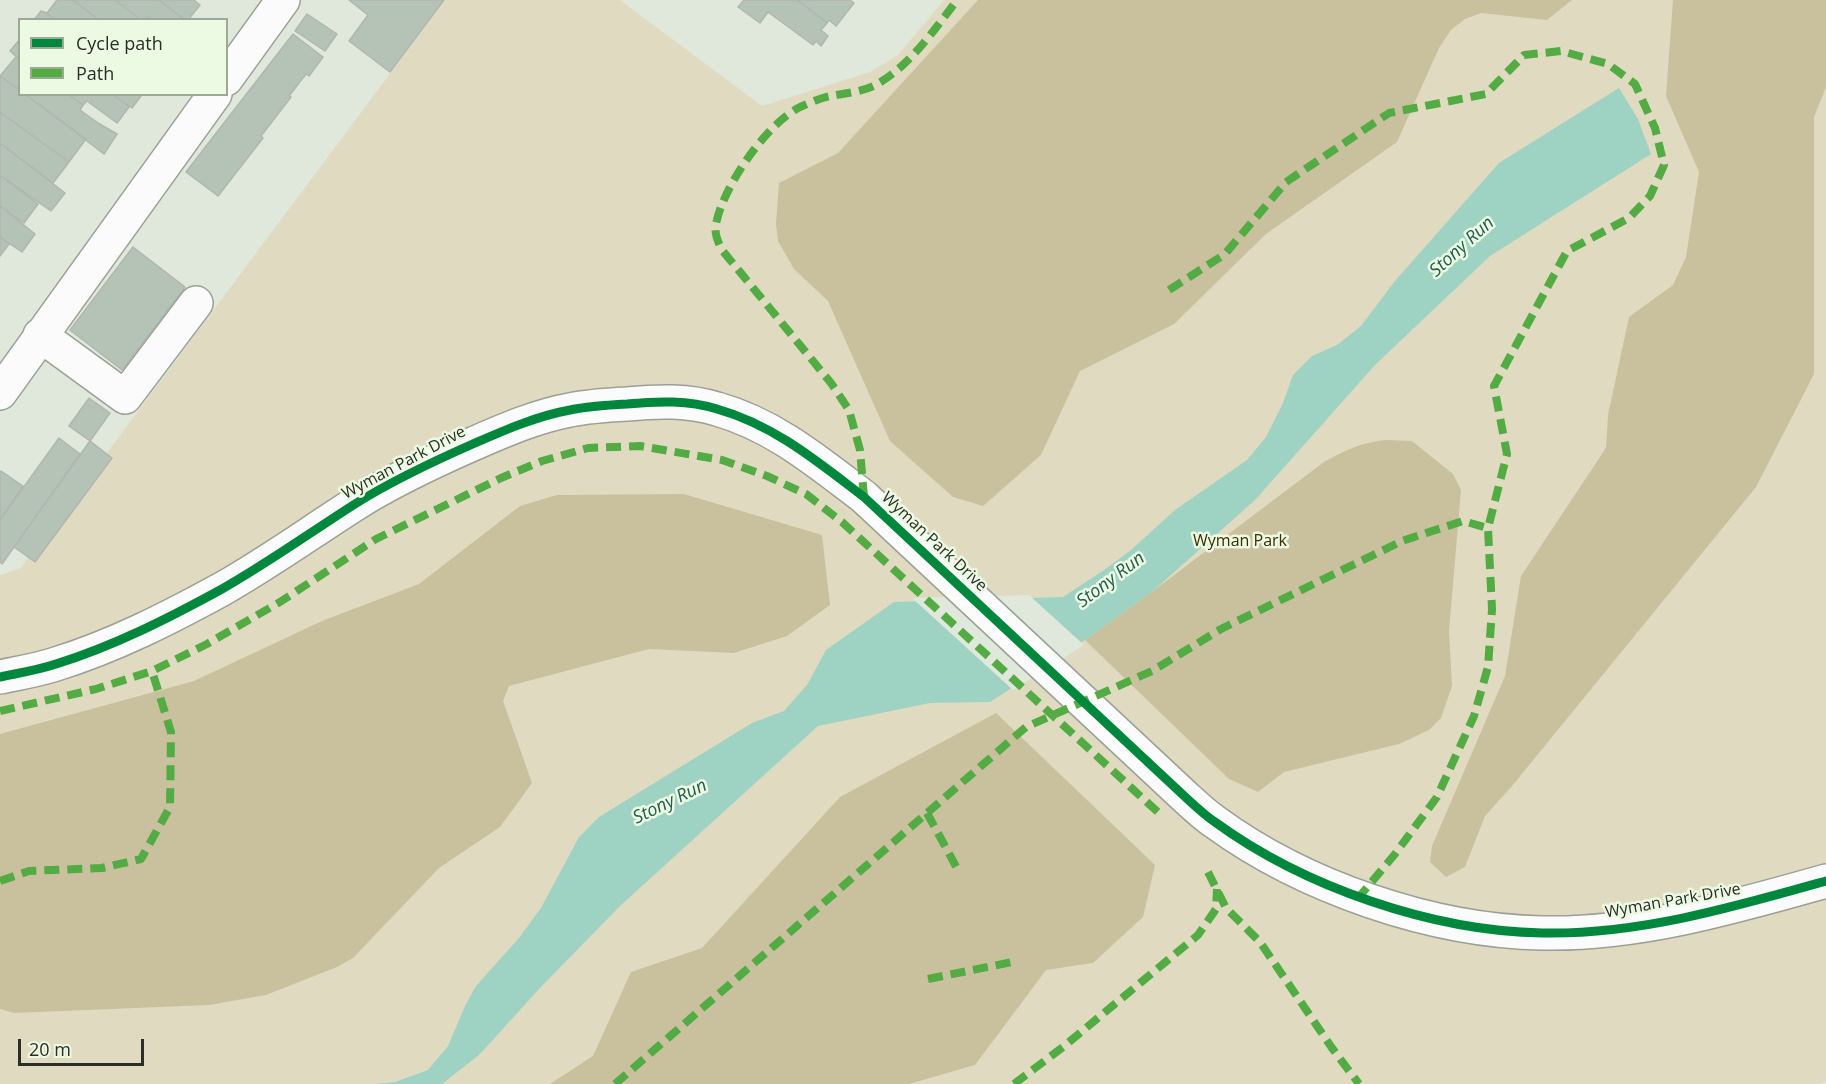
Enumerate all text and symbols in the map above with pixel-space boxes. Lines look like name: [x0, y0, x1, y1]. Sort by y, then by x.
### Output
legend: [18, 18, 228, 96]
text: Cycle path: [76, 31, 163, 55]
text: Path: [76, 61, 114, 85]
water label: Stony Run: [1425, 212, 1499, 282]
street label: Wyman Park Drive: [339, 422, 469, 504]
street label: Wyman Park Drive: [877, 488, 991, 596]
park label: Wyman Park: [1193, 531, 1287, 551]
water label: Stony Run: [1073, 547, 1149, 613]
water label: Stony Run: [630, 775, 710, 829]
street label: Wyman Park Drive: [1604, 880, 1742, 922]
scale bar: [21, 1027, 147, 1065]
text: 20 m: [29, 1037, 71, 1061]

